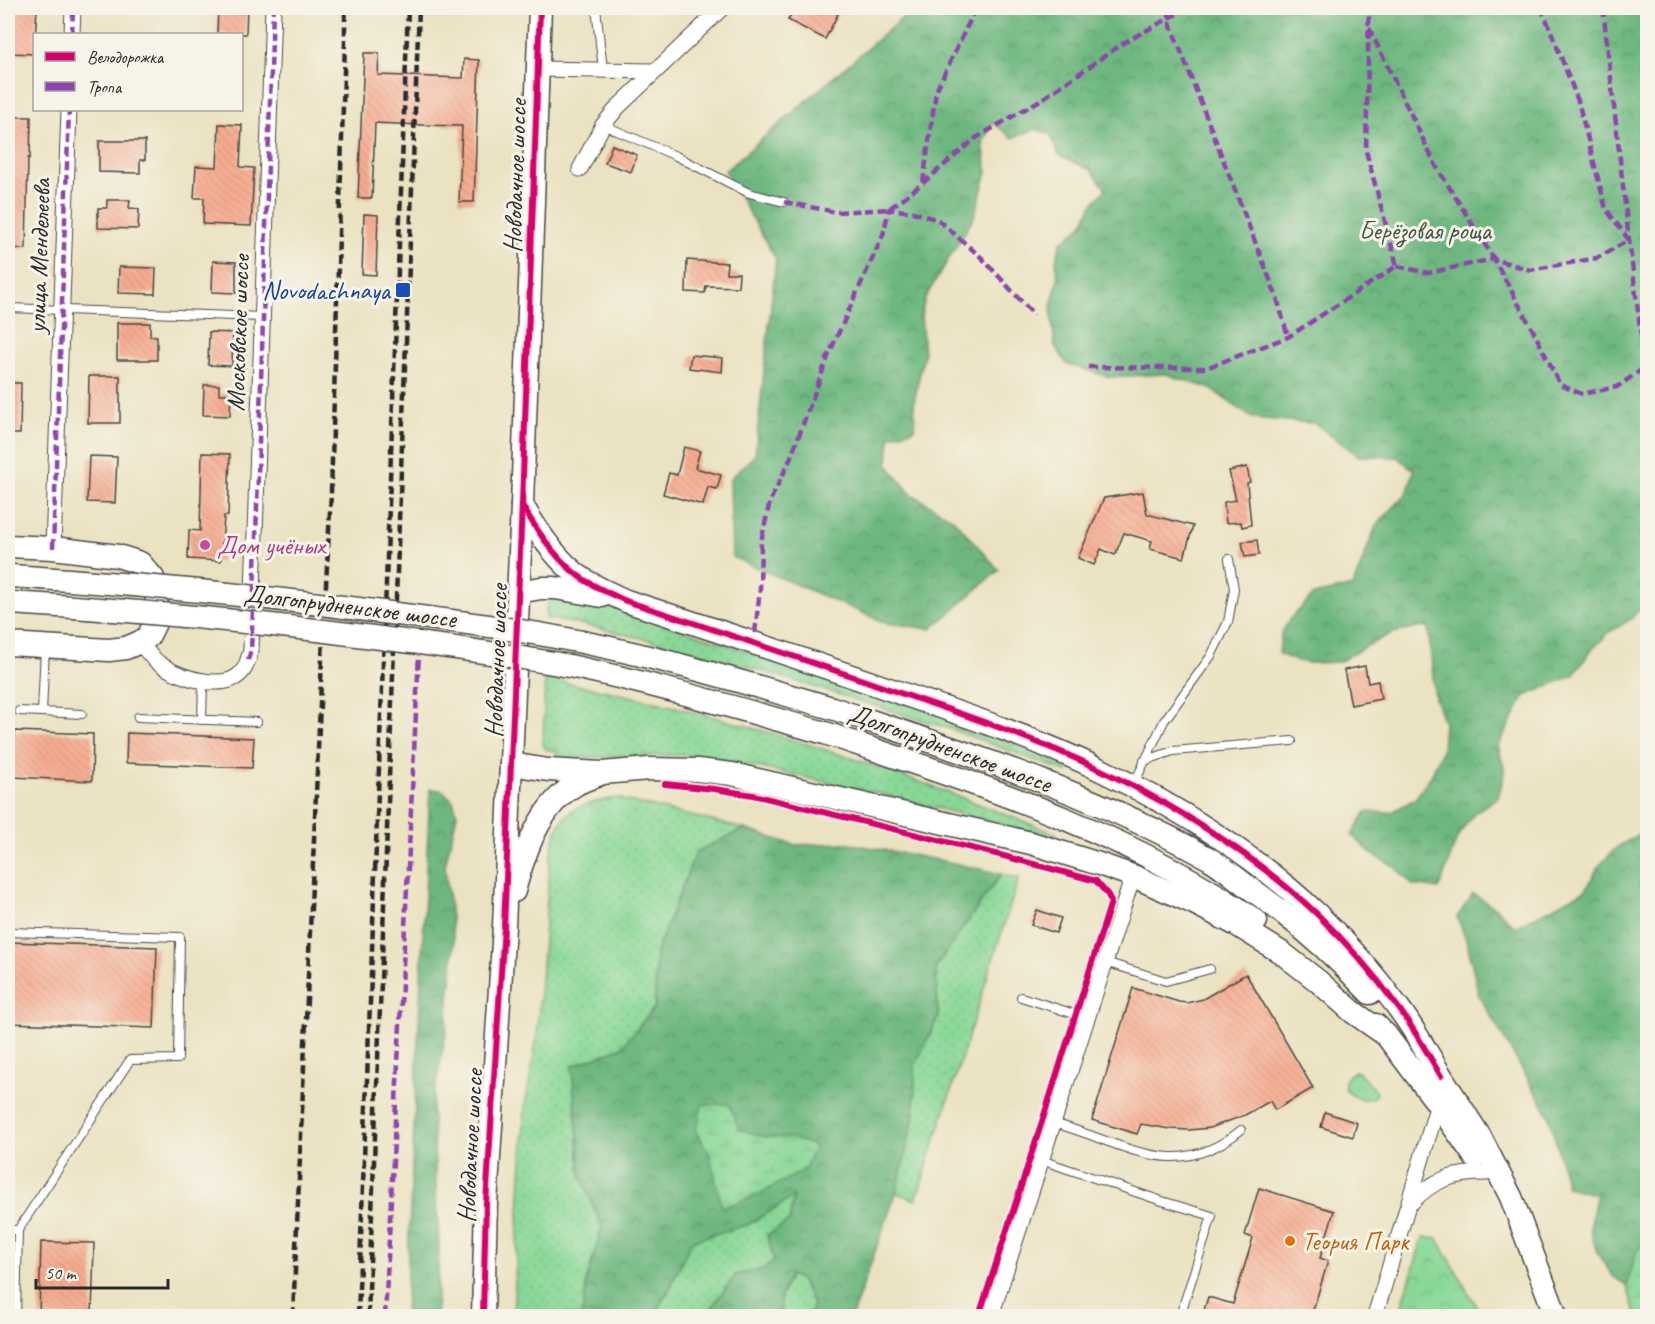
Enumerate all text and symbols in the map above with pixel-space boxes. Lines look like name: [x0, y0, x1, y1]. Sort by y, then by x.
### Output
legend: [33, 33, 243, 111]
text: Велодорожка: [87, 46, 165, 68]
text: Тропа: [87, 76, 123, 98]
street label: Новодачное шоссе: [496, 96, 534, 253]
street label: улица Менделеева: [20, 177, 58, 336]
park label: Берёзовая роща: [1359, 214, 1493, 248]
street label: Московское шоссе: [219, 253, 257, 412]
place label: Novodachnaya: [262, 274, 392, 307]
marker: Novodachnaya: [394, 281, 412, 299]
place label: Дом учёных: [217, 529, 327, 562]
marker: Дом учёных: [198, 538, 212, 552]
street label: Долгопрудненское шоссе: [242, 577, 459, 636]
street label: Новодачное шоссе: [477, 581, 515, 738]
street label: Долгопрудненское шоссе: [844, 696, 1057, 800]
street label: Новодачное шоссе: [450, 1066, 491, 1223]
place label: Теория Парк: [1302, 1225, 1410, 1258]
marker: Теория Парк: [1283, 1234, 1297, 1248]
scale bar: [36, 1252, 168, 1290]
text: 50 m: [45, 1262, 78, 1284]

